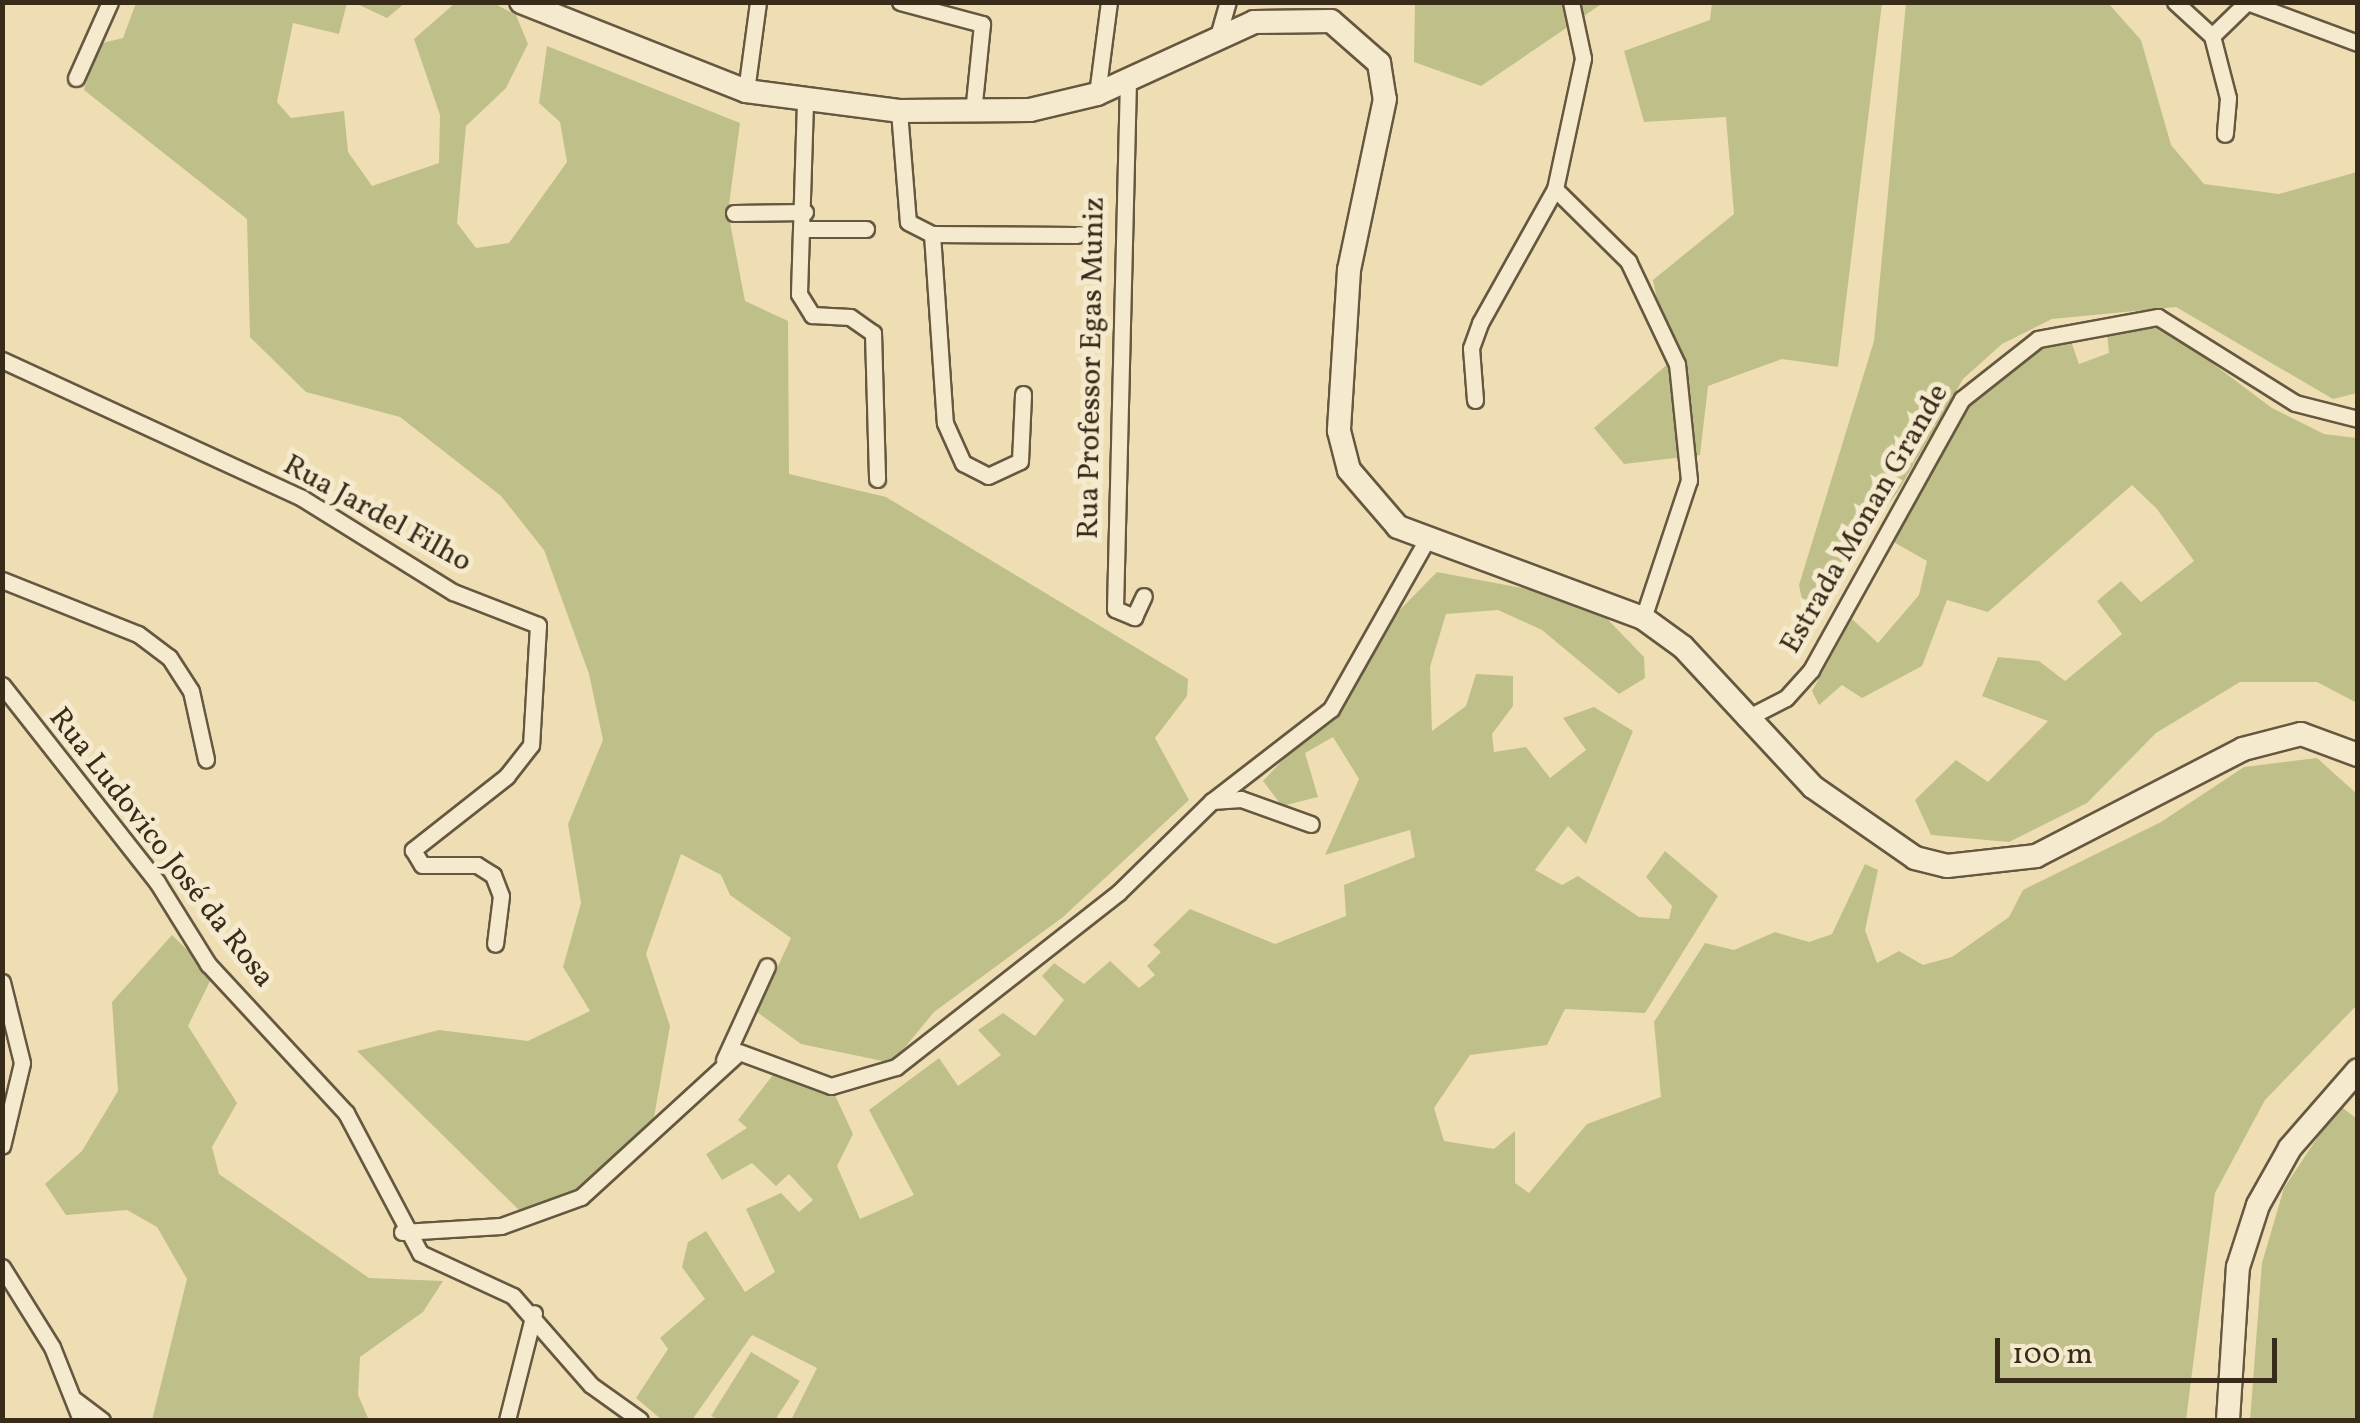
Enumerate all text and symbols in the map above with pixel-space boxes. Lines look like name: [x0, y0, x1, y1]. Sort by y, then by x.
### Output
street label: Rua Professor Egas Muniz: [1071, 197, 1113, 539]
street label: Estrada Monan Grande: [1773, 378, 1957, 660]
street label: Rua Jardel Filho: [277, 447, 477, 581]
street label: Rua Ludovico José da Rosa: [41, 701, 281, 995]
scale bar: [2000, 1318, 2282, 1380]
text: 100 m: [2012, 1334, 2093, 1376]

